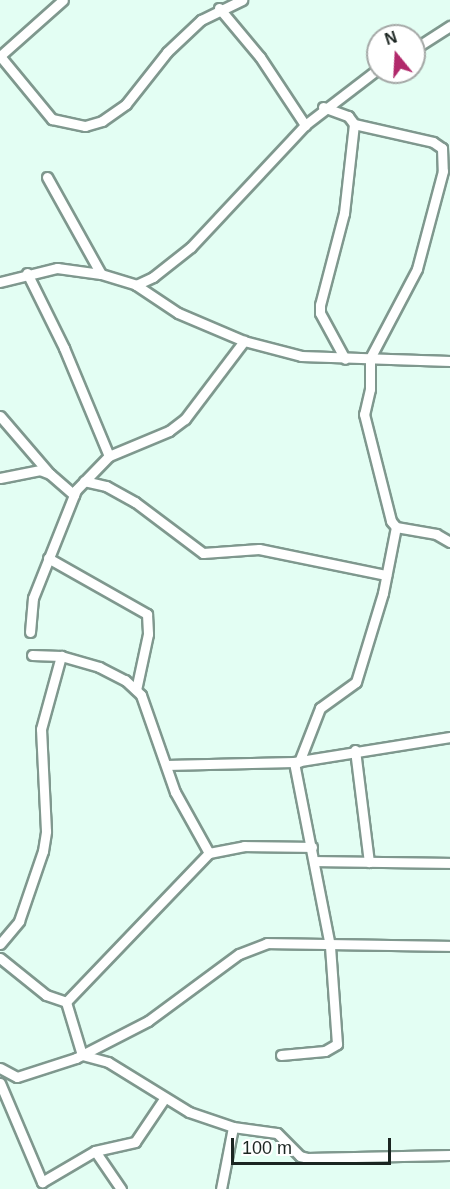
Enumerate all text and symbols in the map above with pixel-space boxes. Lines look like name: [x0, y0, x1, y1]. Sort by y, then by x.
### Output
north arrow: [366, 24, 426, 84]
text: N: [383, 28, 399, 48]
scale bar: [234, 1126, 394, 1164]
text: 100 m: [242, 1138, 292, 1158]

